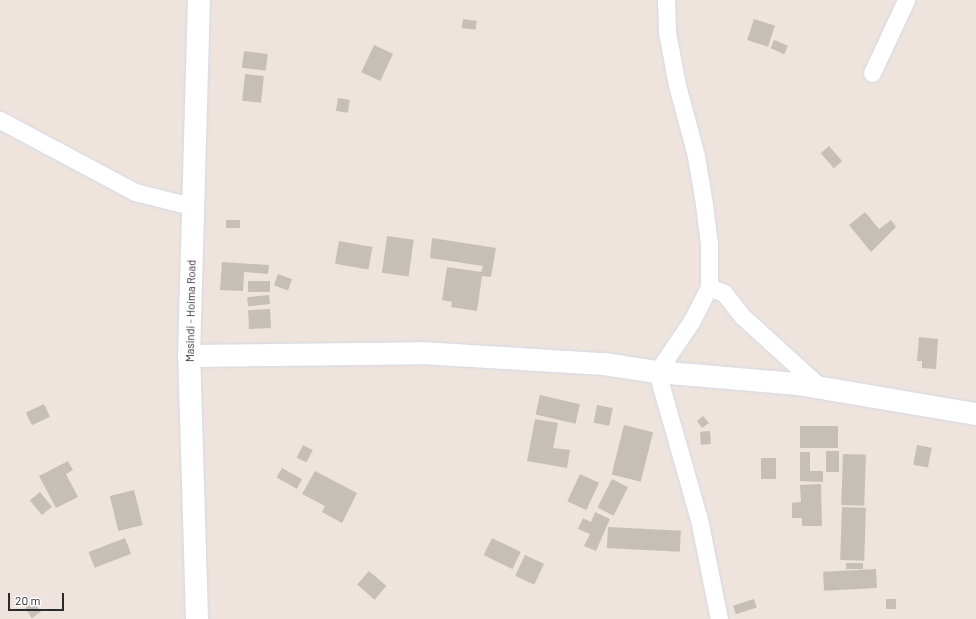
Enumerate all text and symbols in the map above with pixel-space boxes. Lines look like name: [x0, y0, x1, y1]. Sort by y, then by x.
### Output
street label: Masindi - Hoima Road: [184, 260, 198, 362]
scale bar: [10, 585, 66, 611]
text: 20 m: [15, 593, 41, 607]

